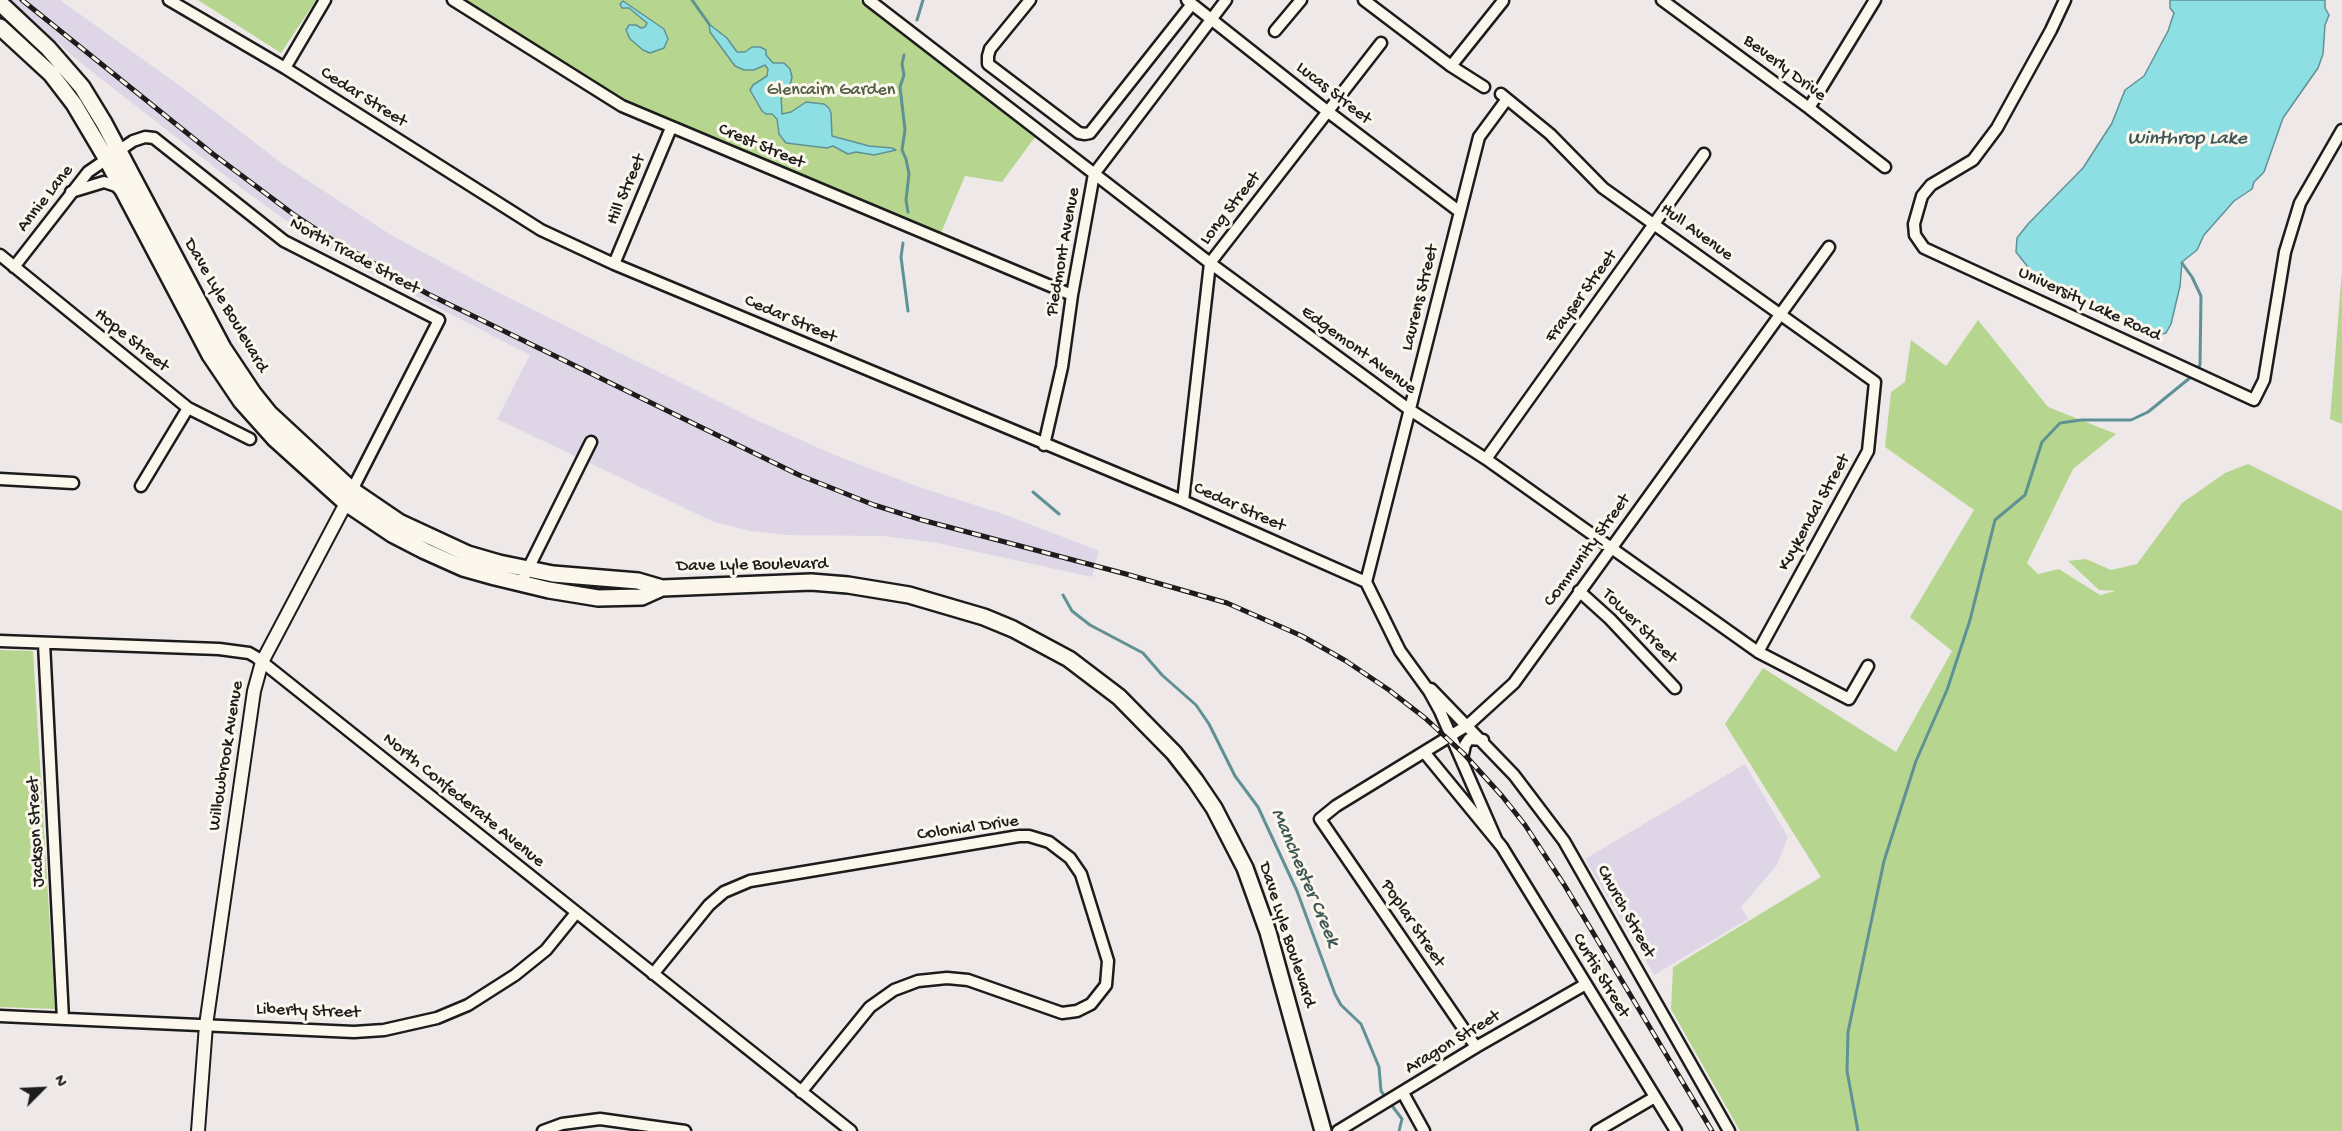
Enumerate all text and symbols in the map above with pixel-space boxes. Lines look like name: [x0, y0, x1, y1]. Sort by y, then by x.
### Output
street label: Beverly Drive: [1738, 31, 1830, 107]
street label: Lucas Street: [1291, 58, 1375, 130]
street label: Cedar Street: [316, 63, 410, 133]
park label: Glencairn Garden: [767, 80, 895, 102]
street label: Crest Street: [715, 119, 807, 175]
water label: Winthrop Lake: [2127, 128, 2247, 152]
street label: Hill Street: [603, 152, 651, 228]
street label: Annie Lane: [13, 161, 79, 237]
street label: Long Street: [1196, 168, 1266, 250]
street label: Piedmont Avenue: [1042, 186, 1086, 318]
street label: Hull Avenue: [1655, 199, 1737, 267]
street label: North Trade Street: [285, 214, 423, 300]
street label: Dave Lyle Boulevard: [178, 235, 272, 377]
street label: Laurens Street: [1397, 243, 1445, 353]
street label: Frayser Street: [1541, 247, 1623, 347]
street label: University Lake Road: [2014, 262, 2164, 348]
street label: Cedar Street: [741, 291, 839, 349]
street label: Edgemont Avenue: [1296, 302, 1420, 400]
street label: Hope Street: [89, 304, 173, 378]
street label: Kuykendal Street: [1774, 451, 1856, 575]
street label: Cedar Street: [1190, 478, 1288, 538]
street label: Community Street: [1540, 490, 1636, 612]
street label: Dave Lyle Boulevard: [676, 554, 828, 578]
street label: Tower Street: [1597, 585, 1681, 669]
street label: Willowbrook Avenue: [204, 680, 250, 832]
street label: North Confederate Avenue: [378, 729, 548, 873]
street label: Jackson Street: [23, 776, 51, 888]
water label: Manchester Creek: [1264, 805, 1344, 951]
street label: Colonial Drive: [916, 811, 1020, 847]
street label: Dave Lyle Boulevard: [1252, 860, 1320, 1010]
street label: Church Street: [1591, 862, 1659, 962]
street label: Poplar Street: [1375, 876, 1449, 972]
street label: Curtis Street: [1566, 930, 1634, 1022]
street label: Liberty Street: [256, 999, 360, 1025]
street label: Aragon Street: [1401, 1006, 1505, 1080]
north arrow: [12, 1059, 72, 1119]
text: N: [48, 1073, 70, 1090]

